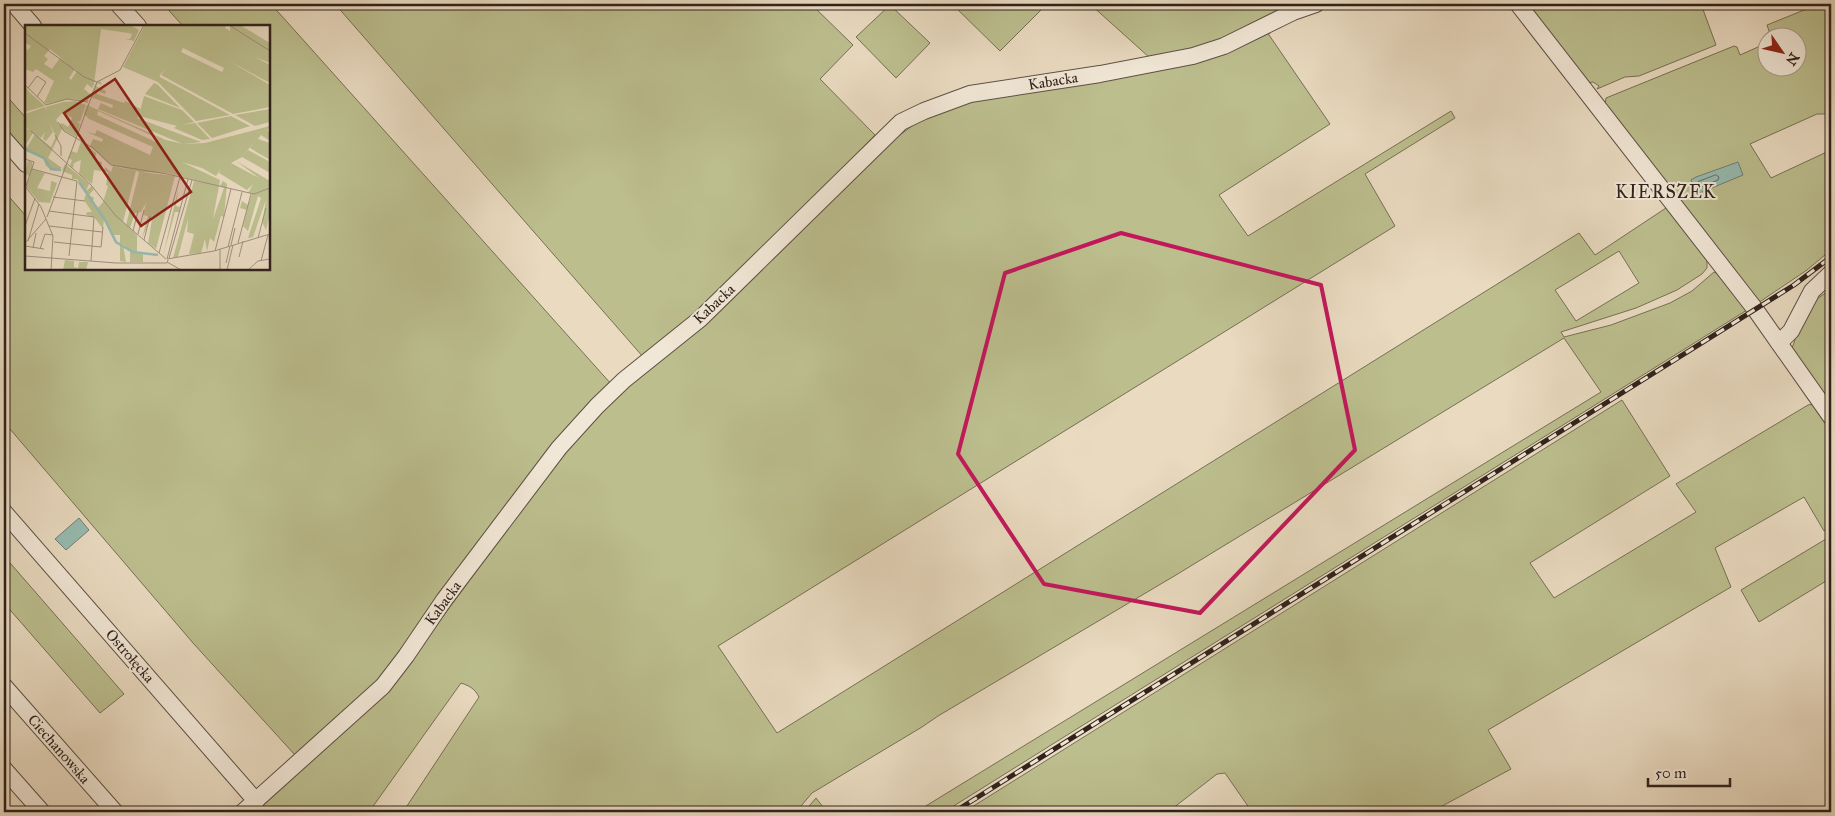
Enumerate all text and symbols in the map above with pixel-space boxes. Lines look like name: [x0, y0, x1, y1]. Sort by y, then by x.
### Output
inset map: [25, 25, 270, 270]
north arrow: [1758, 28, 1808, 78]
text: N: [1782, 49, 1803, 69]
street label: Kabacka: [1027, 68, 1080, 94]
district label: KIERSZEK: [1615, 181, 1717, 203]
street label: Kabacka: [689, 280, 739, 328]
street label: Kabacka: [421, 577, 465, 629]
street label: Ostrołęcka: [102, 625, 159, 687]
street label: Ciechanowska: [24, 711, 94, 788]
scale bar: [1648, 756, 1730, 788]
text: 50 m: [1655, 764, 1687, 782]

